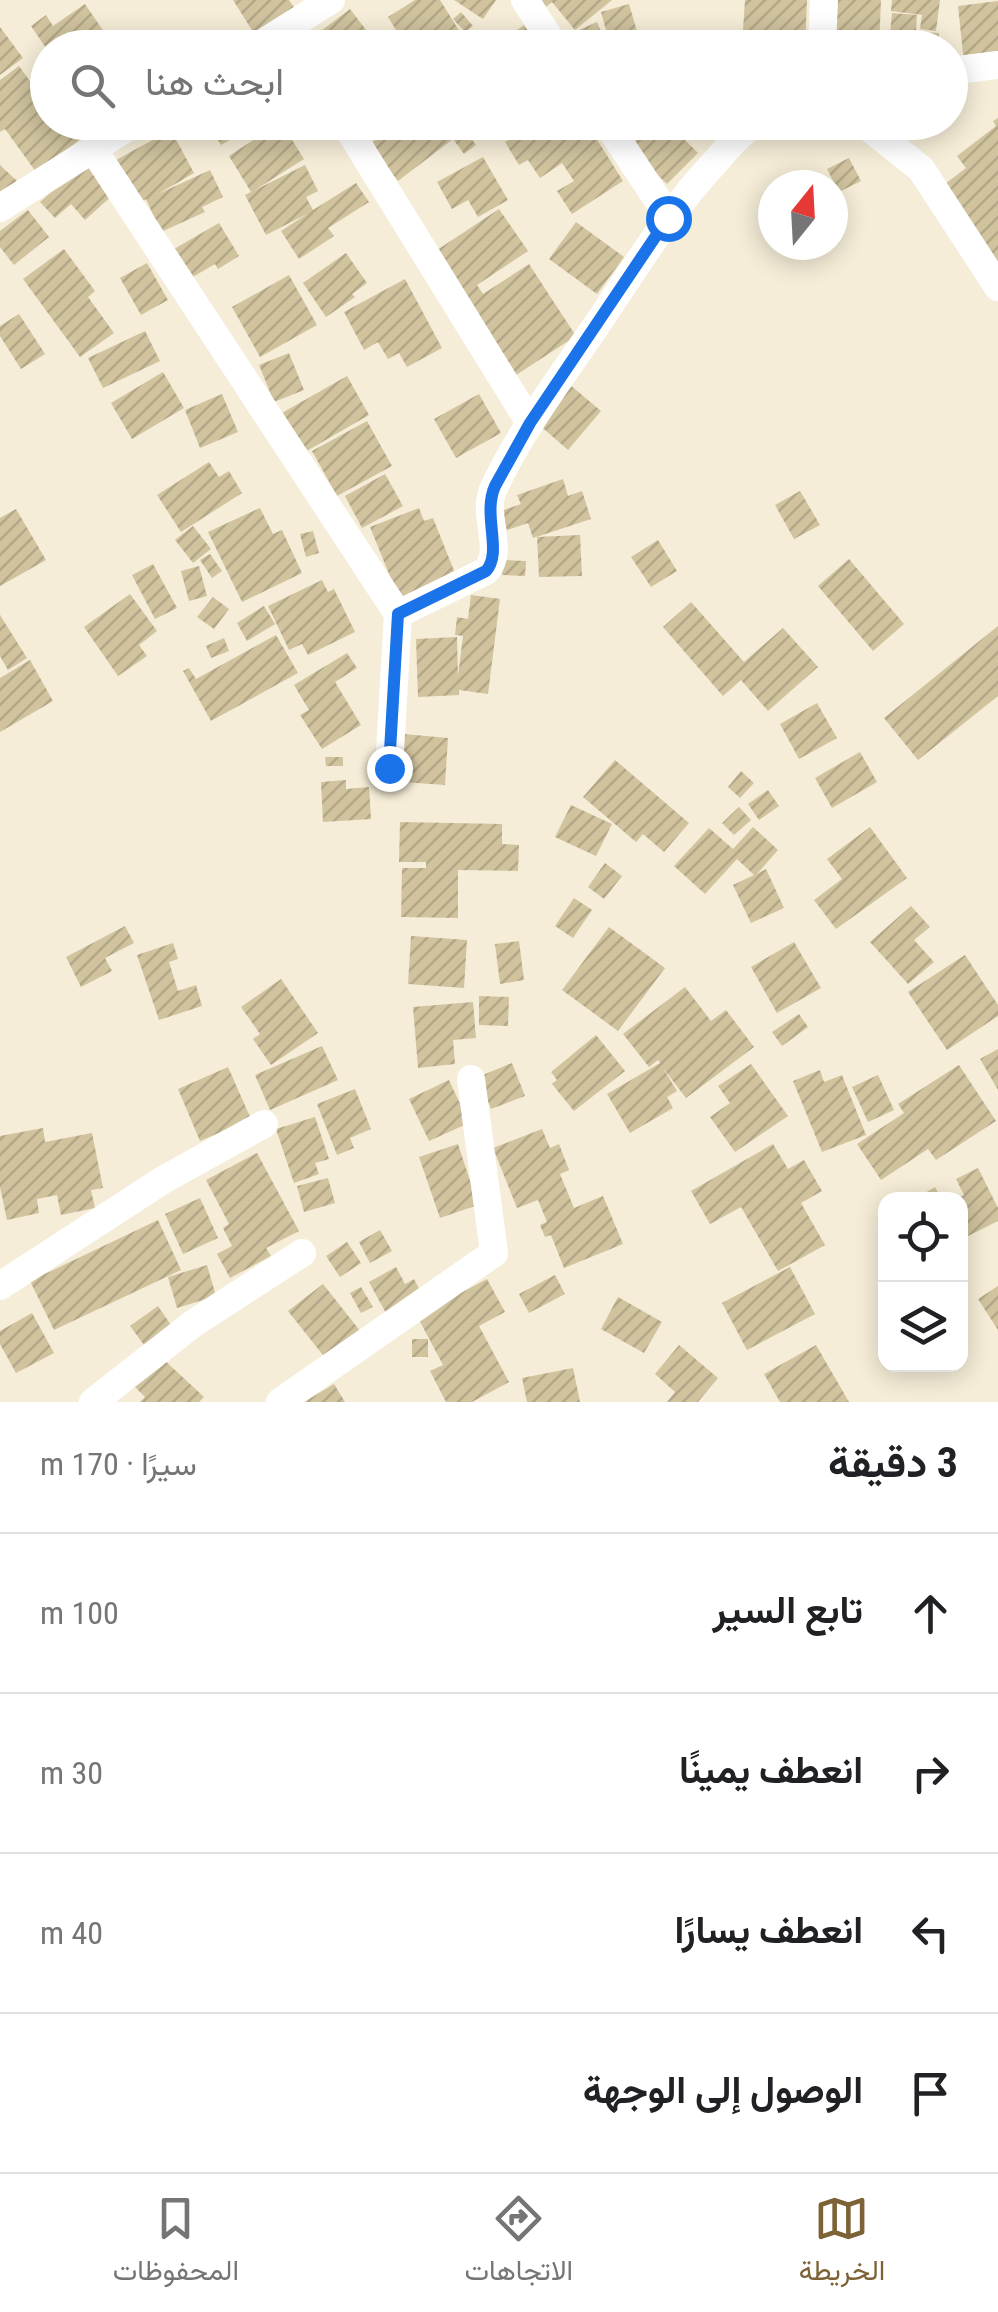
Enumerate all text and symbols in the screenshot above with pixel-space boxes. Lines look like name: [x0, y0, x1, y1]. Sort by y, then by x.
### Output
search box: [30, 30, 968, 140]
icon: search: [65, 58, 120, 113]
text: ابحث هنا: [145, 60, 284, 104]
north arrow: [758, 170, 848, 260]
route start: [646, 196, 692, 242]
route end: [367, 746, 413, 792]
map controls: [878, 1192, 968, 1372]
button: locate: [878, 1192, 968, 1282]
button: layers: [878, 1282, 968, 1372]
text: 3 دقيقة: [828, 1438, 958, 1487]
text: سيرًا · 170 m: [40, 1445, 197, 1483]
icon: ahead: [903, 1586, 958, 1641]
text: تابع السير: [713, 1588, 863, 1632]
text: 100 m: [40, 1594, 119, 1632]
icon: right: [903, 1746, 958, 1801]
text: انعطف يمينًا: [679, 1748, 863, 1792]
text: 30 m: [40, 1754, 103, 1792]
icon: left: [903, 1906, 958, 1961]
text: انعطف يسارًا: [674, 1908, 863, 1952]
text: 40 m: [40, 1914, 103, 1952]
icon: arrive: [903, 2066, 958, 2121]
text: الوصول إلى الوجهة: [583, 2068, 863, 2112]
tab: المحفوظات: [113, 2191, 239, 2295]
tab: الاتجاهات: [464, 2191, 573, 2295]
tab: الخريطة: [799, 2191, 885, 2295]

